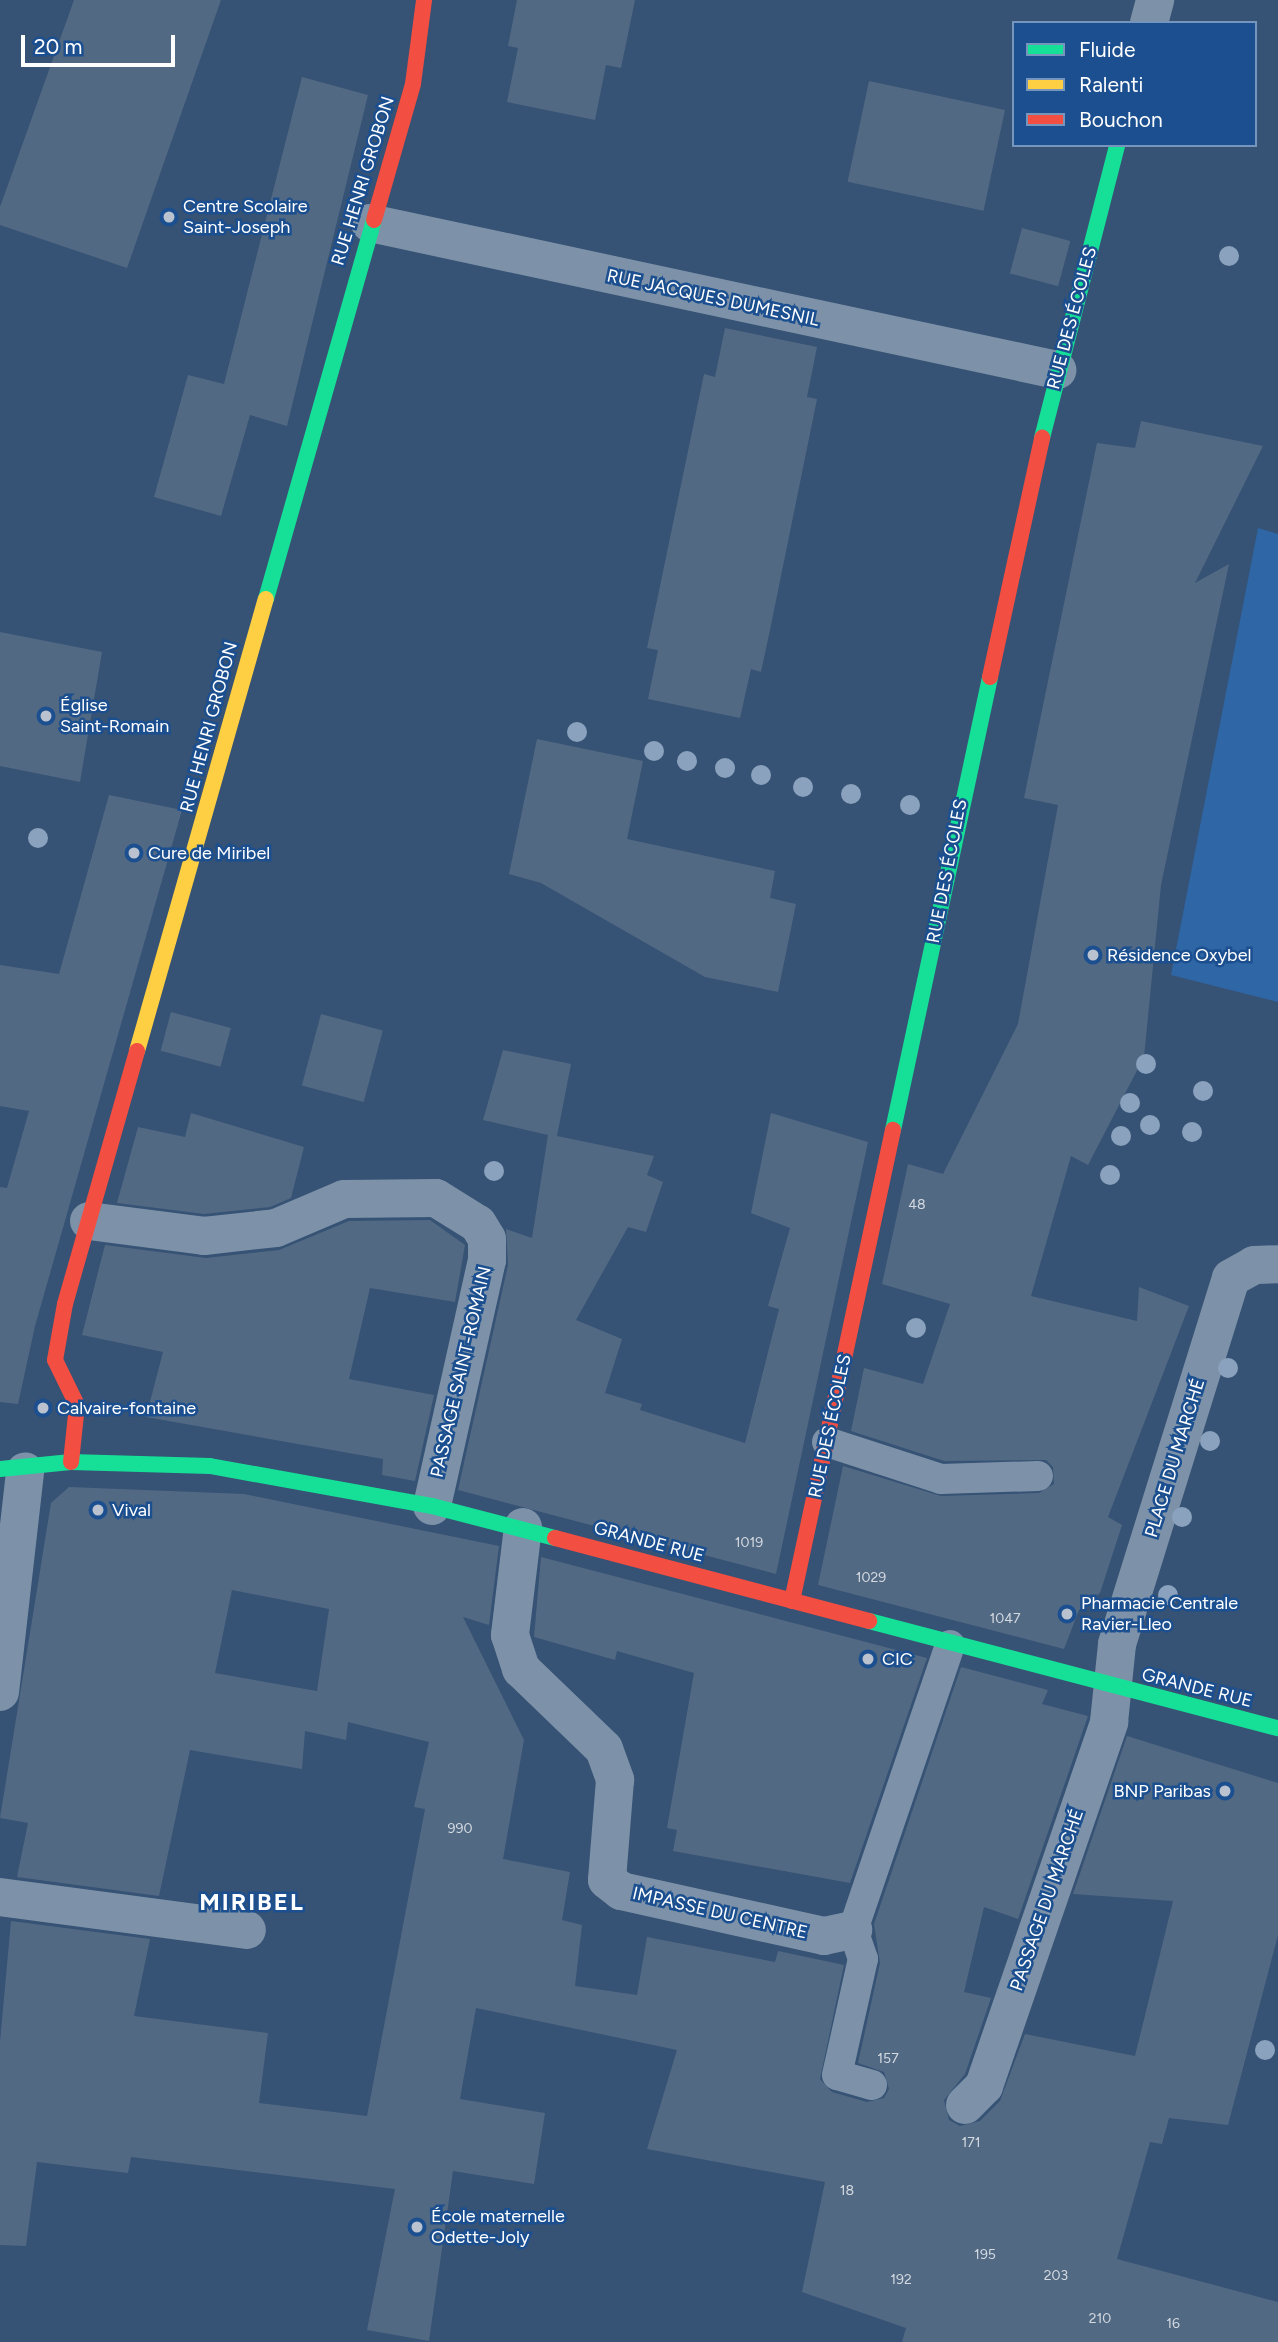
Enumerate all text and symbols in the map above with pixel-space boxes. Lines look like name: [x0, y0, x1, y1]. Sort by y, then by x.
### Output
scale bar: [24, 21, 178, 65]
legend: [1012, 21, 1257, 147]
text: 20 m: [34, 34, 82, 59]
text: Fluide: [1079, 37, 1135, 62]
text: Ralenti: [1079, 72, 1143, 97]
street label: RUE HENRI GROBON: [327, 94, 399, 268]
text: Bouchon: [1079, 107, 1163, 132]
place label: Centre Scolaire Saint-Joseph: [183, 196, 307, 238]
marker: Centre Scolaire Saint-Joseph: [161, 209, 177, 225]
street label: RUE DES ÉCOLES: [1043, 245, 1101, 391]
street label: RUE JACQUES DUMESNIL: [605, 265, 821, 331]
street label: RUE HENRI GROBON: [176, 639, 242, 815]
place label: Église Saint-Romain: [60, 695, 169, 738]
marker: Église Saint-Romain: [38, 708, 54, 724]
street label: RUE DES ÉCOLES: [922, 797, 972, 945]
place label: Cure de Miribel: [148, 842, 270, 864]
marker: Cure de Miribel: [126, 845, 142, 861]
place label: Résidence Oxybel: [1107, 944, 1251, 966]
marker: Résidence Oxybel: [1085, 947, 1101, 963]
house number: 48: [908, 1197, 926, 1213]
street label: PASSAGE SAINT-ROMAIN: [426, 1264, 496, 1480]
street label: RUE DES ÉCOLES: [804, 1352, 856, 1500]
street label: PLACE DU MARCHÉ: [1141, 1376, 1209, 1540]
place label: Calvaire-fontaine: [57, 1397, 196, 1419]
marker: Calvaire-fontaine: [35, 1400, 51, 1416]
place label: Vival: [112, 1499, 151, 1521]
marker: Vival: [90, 1502, 106, 1518]
street label: GRANDE RUE: [592, 1517, 706, 1567]
house number: 1019: [735, 1535, 763, 1551]
house number: 1029: [856, 1570, 886, 1586]
place label: Pharmacie Centrale Ravier-Lleo: [1081, 1593, 1238, 1636]
marker: Pharmacie Centrale Ravier-Lleo: [1059, 1606, 1075, 1622]
house number: 1047: [990, 1611, 1020, 1627]
place label: CIC: [882, 1648, 913, 1670]
marker: CIC: [860, 1651, 876, 1667]
street label: GRANDE RUE: [1139, 1664, 1255, 1712]
place label: BNP Paribas: [1113, 1780, 1211, 1802]
marker: BNP Paribas: [1217, 1783, 1233, 1799]
street label: PASSAGE DU MARCHÉ: [1006, 1806, 1088, 1994]
house number: 990: [448, 1821, 472, 1837]
street label: IMPASSE DU CENTRE: [630, 1882, 810, 1944]
district label: MIRIBEL: [200, 1888, 304, 1916]
house number: 157: [877, 2051, 899, 2067]
house number: 171: [961, 2135, 981, 2151]
house number: 18: [840, 2183, 854, 2199]
place label: École maternelle Odette-Joly: [431, 2206, 565, 2248]
marker: École maternelle Odette-Joly: [409, 2219, 425, 2235]
house number: 195: [974, 2247, 996, 2263]
house number: 203: [1044, 2268, 1068, 2284]
house number: 192: [890, 2272, 912, 2288]
house number: 210: [1089, 2311, 1111, 2327]
house number: 16: [1166, 2316, 1180, 2332]

